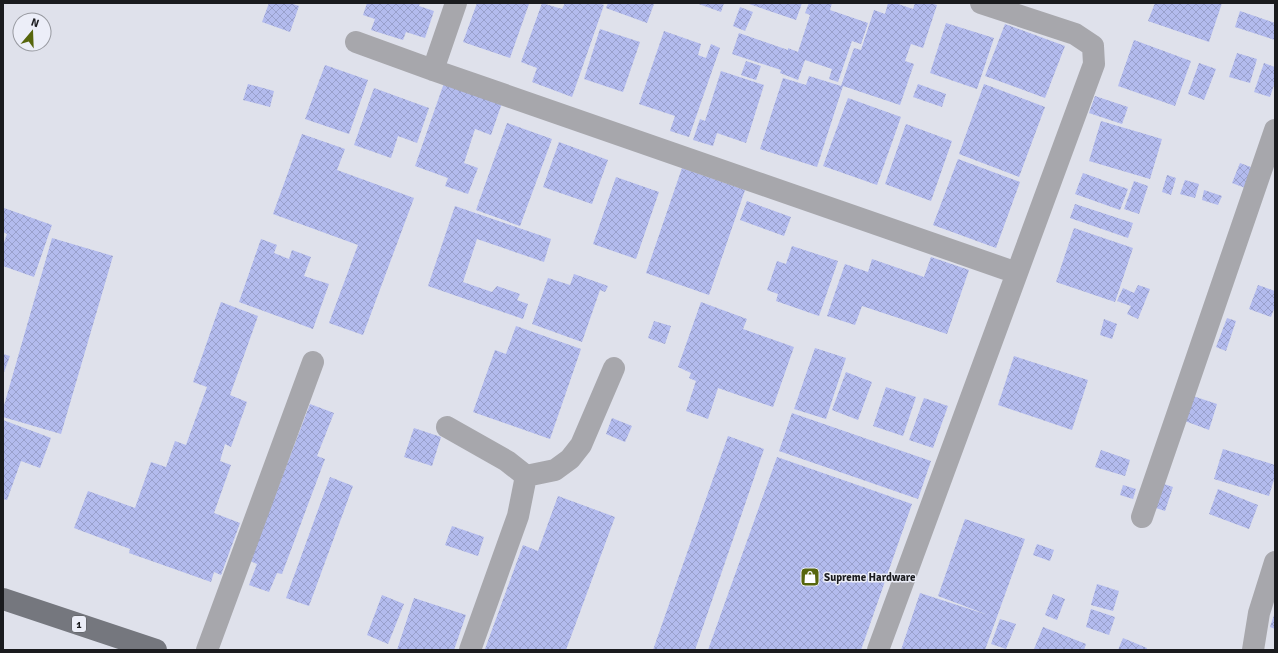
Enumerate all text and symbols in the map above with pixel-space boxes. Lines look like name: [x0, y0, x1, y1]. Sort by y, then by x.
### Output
north arrow: [12, 12, 52, 52]
text: N: [29, 16, 41, 30]
shop icon: Supreme Hardware: [799, 566, 821, 588]
place label: Supreme Hardware: [824, 571, 916, 584]
road number: 1: [72, 616, 86, 632]

